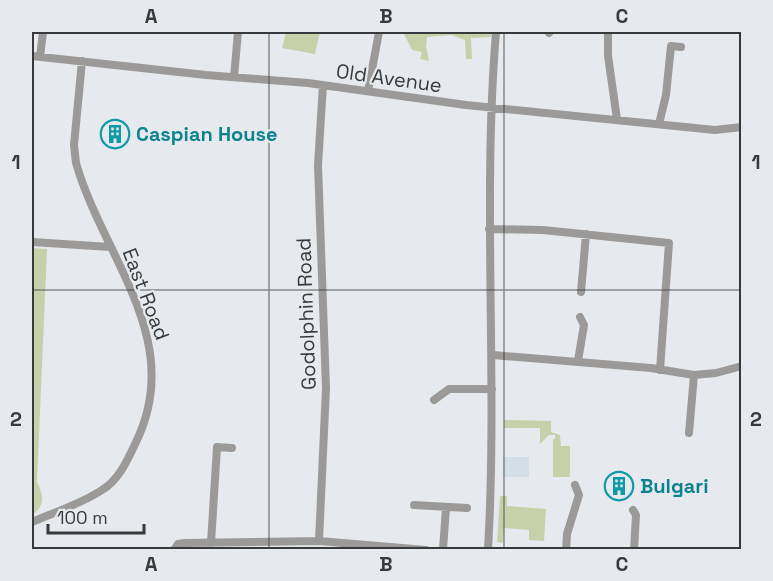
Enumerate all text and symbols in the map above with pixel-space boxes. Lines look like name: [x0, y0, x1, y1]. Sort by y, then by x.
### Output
text: A: [145, 3, 158, 29]
text: B: [379, 3, 393, 29]
text: C: [616, 3, 629, 29]
street label: Old Avenue: [334, 58, 444, 98]
building icon: Caspian House: [99, 118, 131, 150]
place label: Caspian House: [136, 121, 278, 147]
text: 1: [11, 149, 21, 175]
text: 1: [751, 149, 761, 175]
street label: Godolphin Road: [290, 237, 322, 391]
street label: East Road: [117, 244, 175, 344]
text: 2: [10, 406, 22, 432]
text: 2: [750, 406, 762, 432]
building icon: Bulgari: [603, 470, 635, 502]
place label: Bulgari: [640, 473, 708, 499]
scale bar: [48, 497, 144, 535]
text: 100 m: [57, 506, 108, 529]
text: A: [145, 551, 158, 577]
text: B: [379, 551, 393, 577]
text: C: [616, 551, 629, 577]

